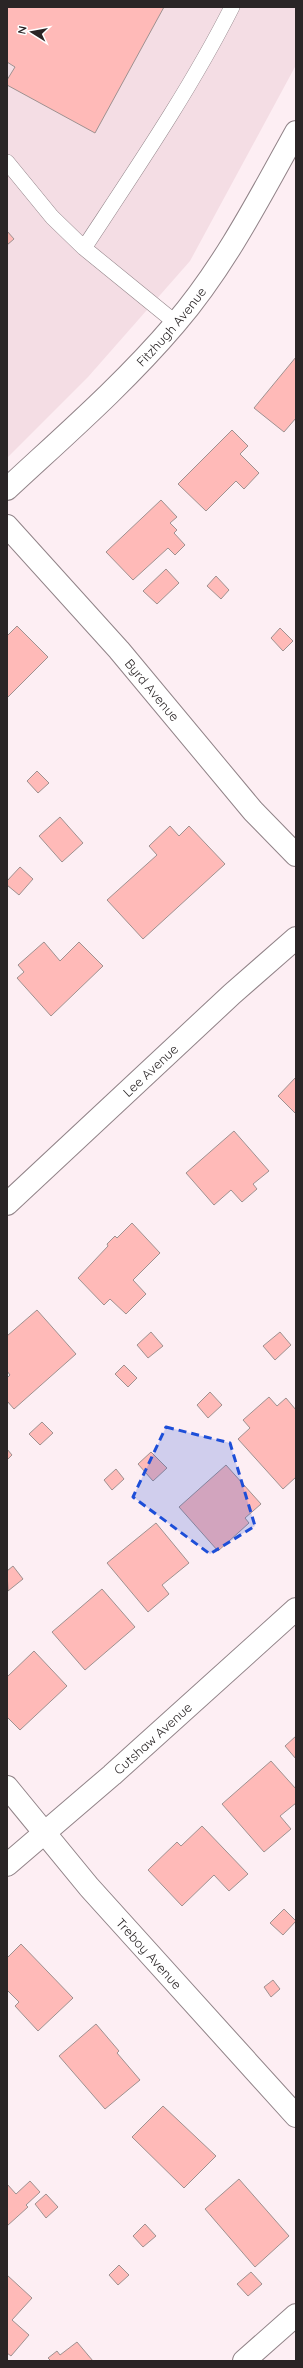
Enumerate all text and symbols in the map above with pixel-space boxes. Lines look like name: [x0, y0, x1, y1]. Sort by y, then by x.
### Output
north arrow: [12, 12, 52, 52]
text: N: [15, 25, 30, 35]
street label: Fitzhugh Avenue: [133, 284, 209, 370]
street label: Byrd Avenue: [122, 655, 183, 724]
street label: Lee Avenue: [119, 1041, 181, 1100]
street label: Cutshaw Avenue: [110, 1699, 195, 1778]
street label: Treboy Avenue: [113, 1915, 185, 1992]

